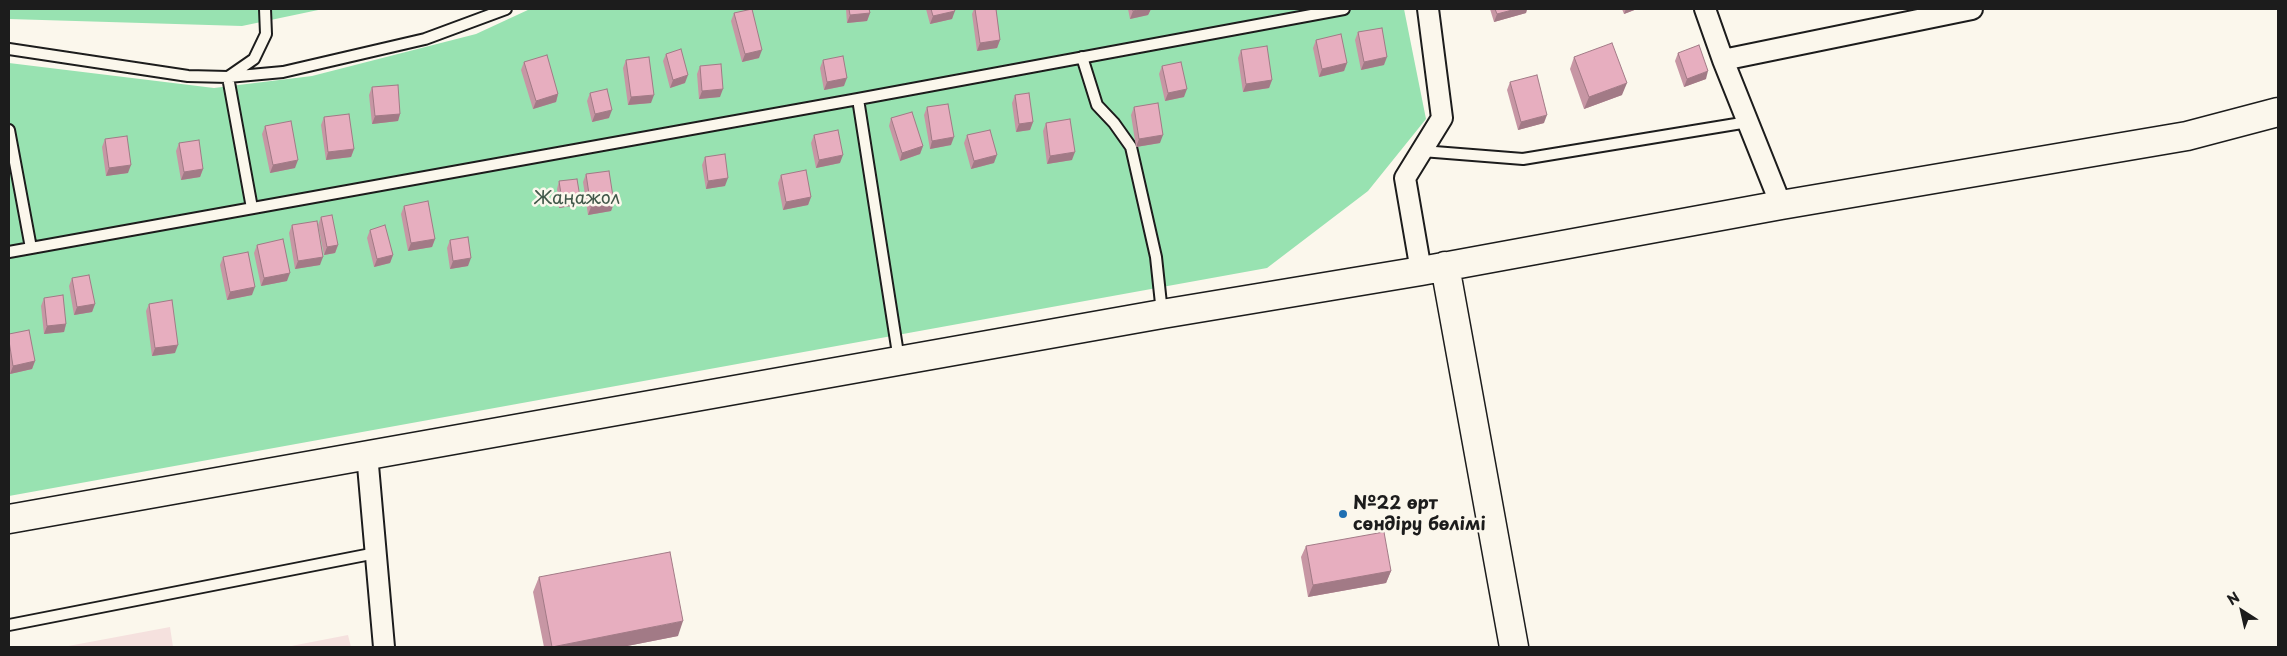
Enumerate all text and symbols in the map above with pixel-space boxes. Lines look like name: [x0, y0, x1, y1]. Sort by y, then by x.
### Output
park label: Жаңажол: [534, 188, 620, 210]
place label: №22 өрт сөндіру бөлімі: [1353, 493, 1486, 536]
marker: №22 өрт сөндіру бөлімі: [1337, 508, 1349, 520]
north arrow: [2217, 586, 2267, 636]
text: N: [2223, 587, 2244, 610]

